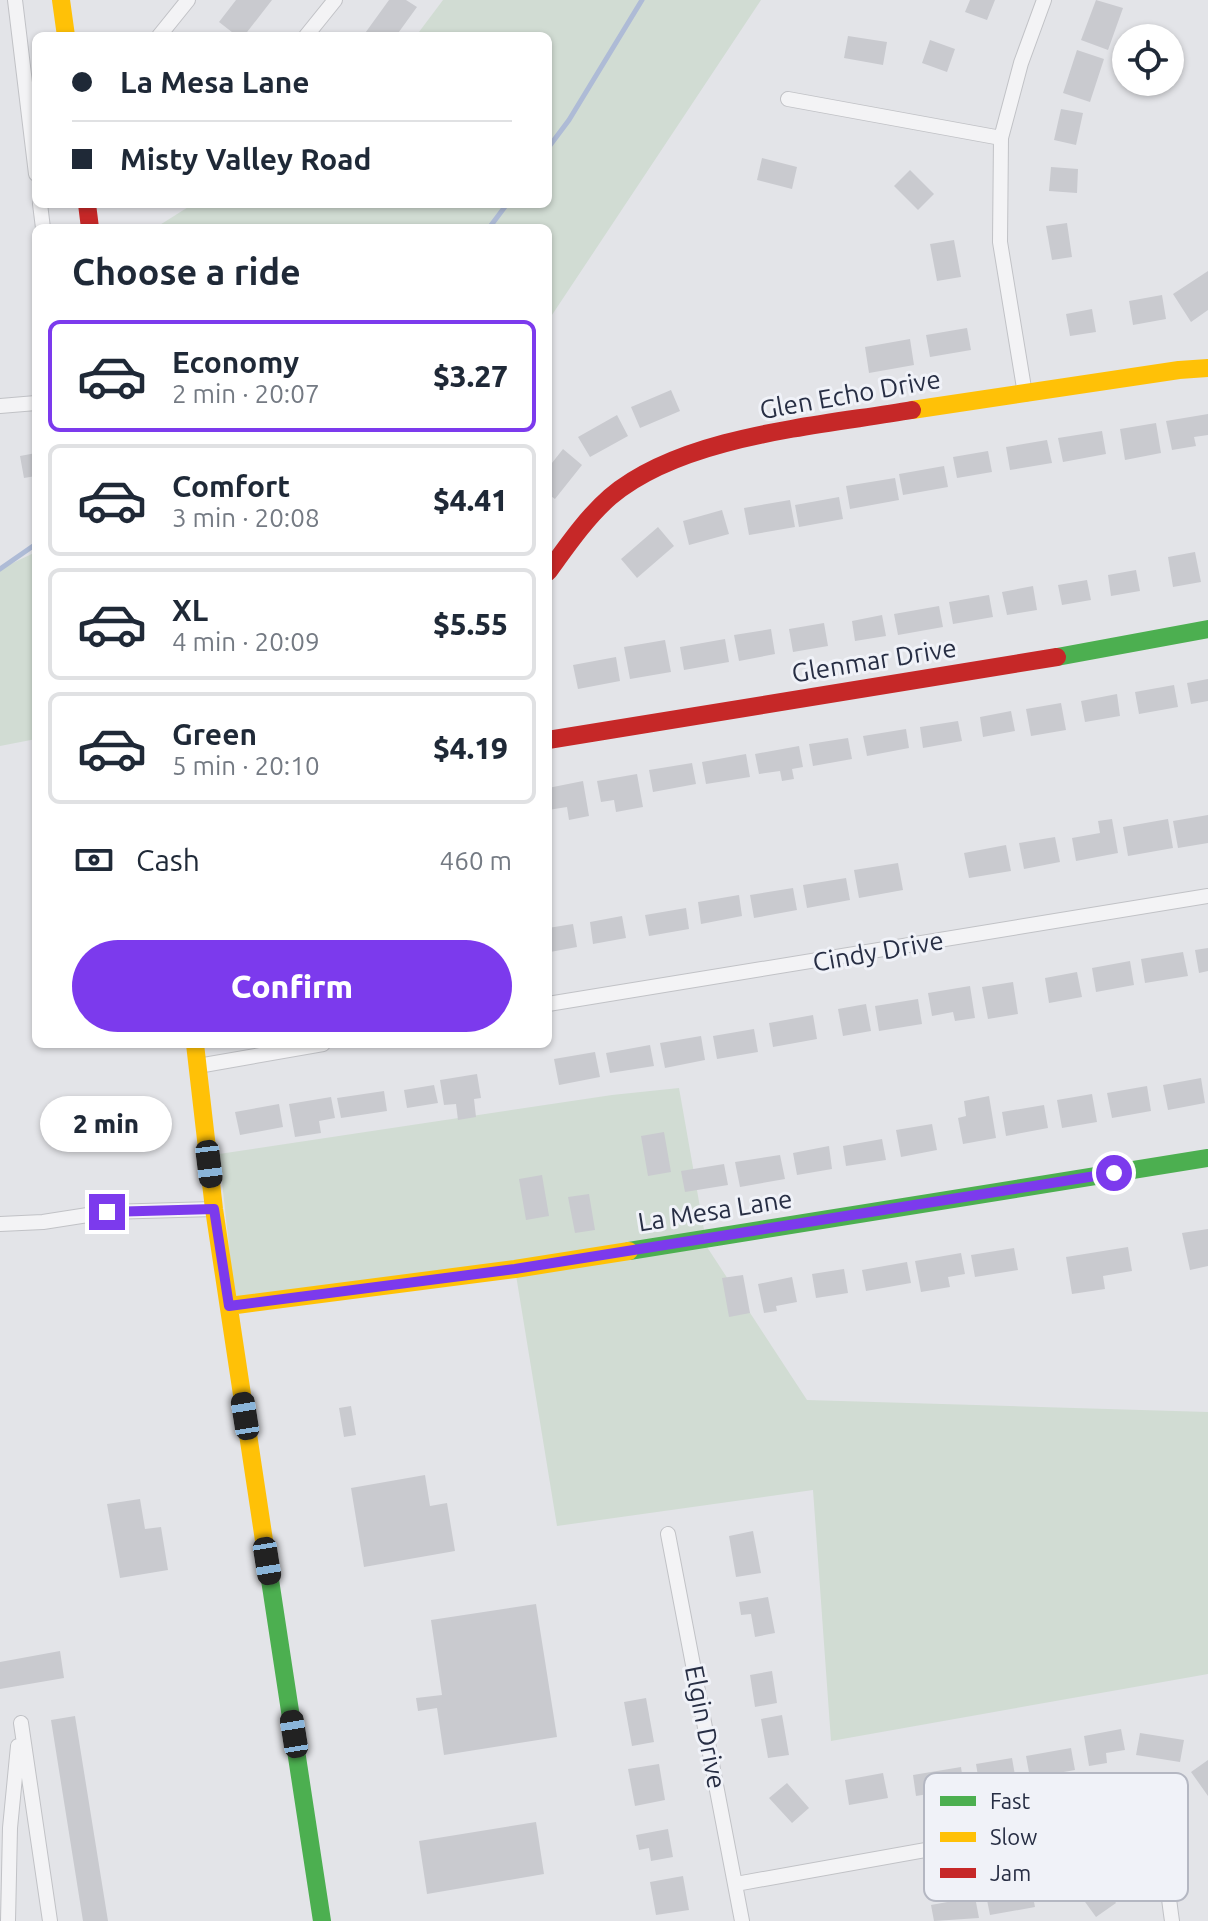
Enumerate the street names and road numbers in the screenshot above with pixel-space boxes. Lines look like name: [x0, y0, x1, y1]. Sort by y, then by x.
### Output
street label: Glen Echo Drive: [757, 364, 943, 424]
street label: Glenmar Drive: [790, 633, 958, 687]
street label: Cindy Drive: [810, 925, 946, 977]
street label: La Mesa Lane: [636, 1183, 794, 1237]
street label: Elgin Drive: [680, 1663, 732, 1791]

